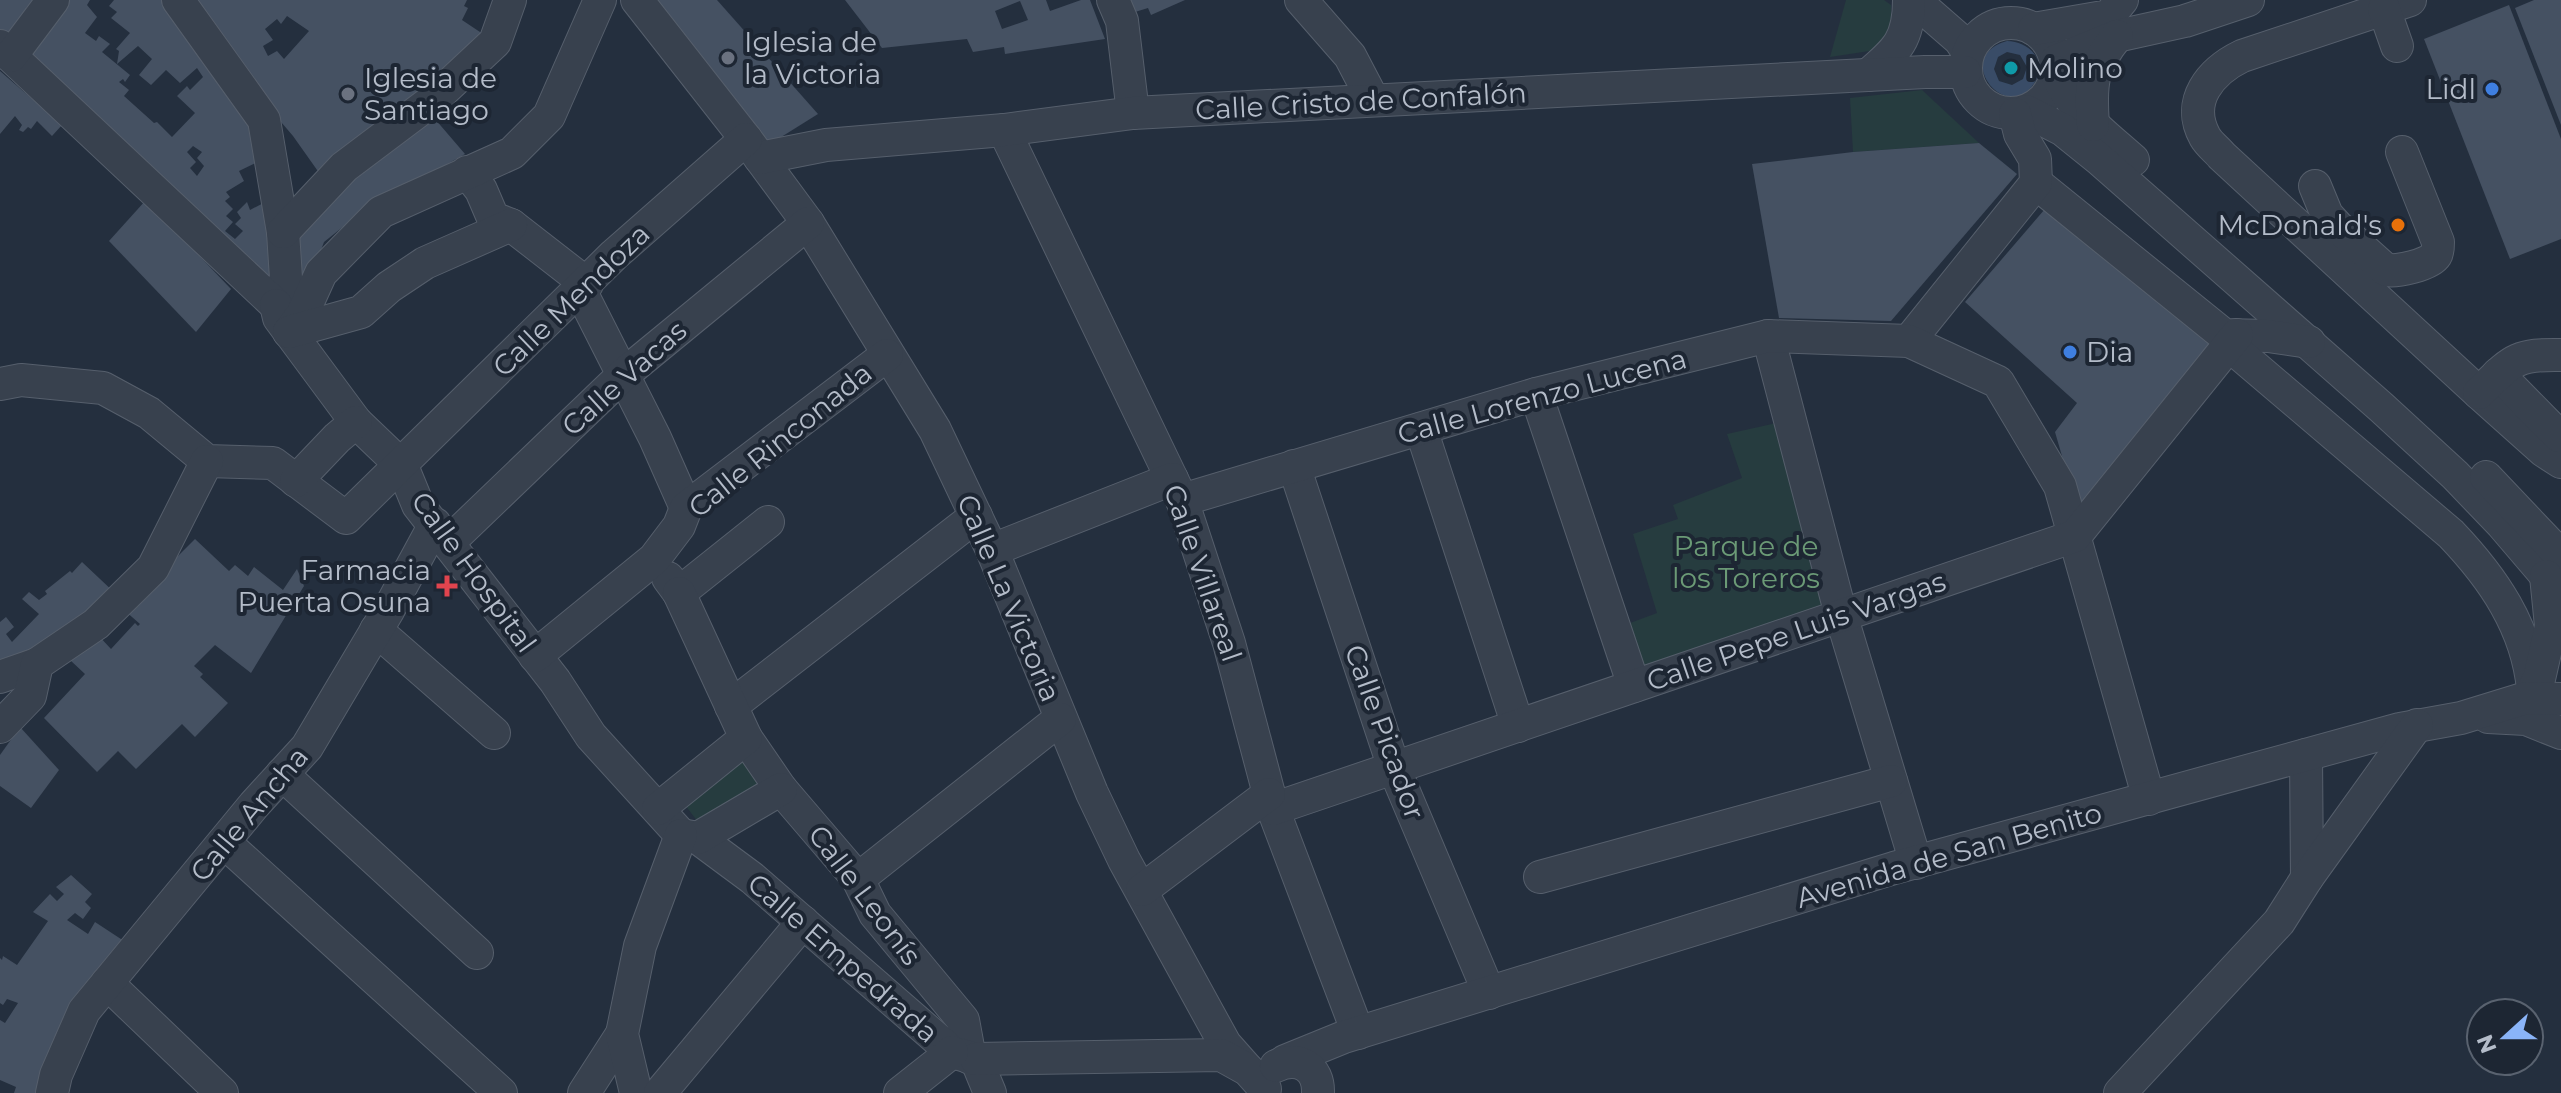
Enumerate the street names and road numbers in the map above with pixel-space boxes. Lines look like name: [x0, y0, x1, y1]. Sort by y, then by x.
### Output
street label: Calle Cristo de Confalón: [1194, 75, 1528, 127]
street label: Calle Mendoza: [485, 217, 657, 383]
street label: Calle Vacas: [555, 313, 693, 443]
street label: Calle Lorenzo Lucena: [1394, 341, 1690, 451]
street label: Calle Rinconada: [681, 356, 879, 524]
street label: Calle Villareal: [1157, 480, 1249, 666]
street label: Calle Hospital: [404, 485, 544, 659]
street label: Calle La Victoria: [950, 489, 1068, 707]
street label: Calle Pepe Luis Vargas: [1642, 564, 1950, 698]
street label: Calle Picador: [1338, 640, 1432, 824]
street label: Calle Ancha: [183, 740, 315, 888]
street label: Avenida de San Benito: [1792, 795, 2106, 915]
street label: Calle Leonís: [801, 818, 929, 972]
street label: Calle Empedrada: [741, 866, 945, 1050]

